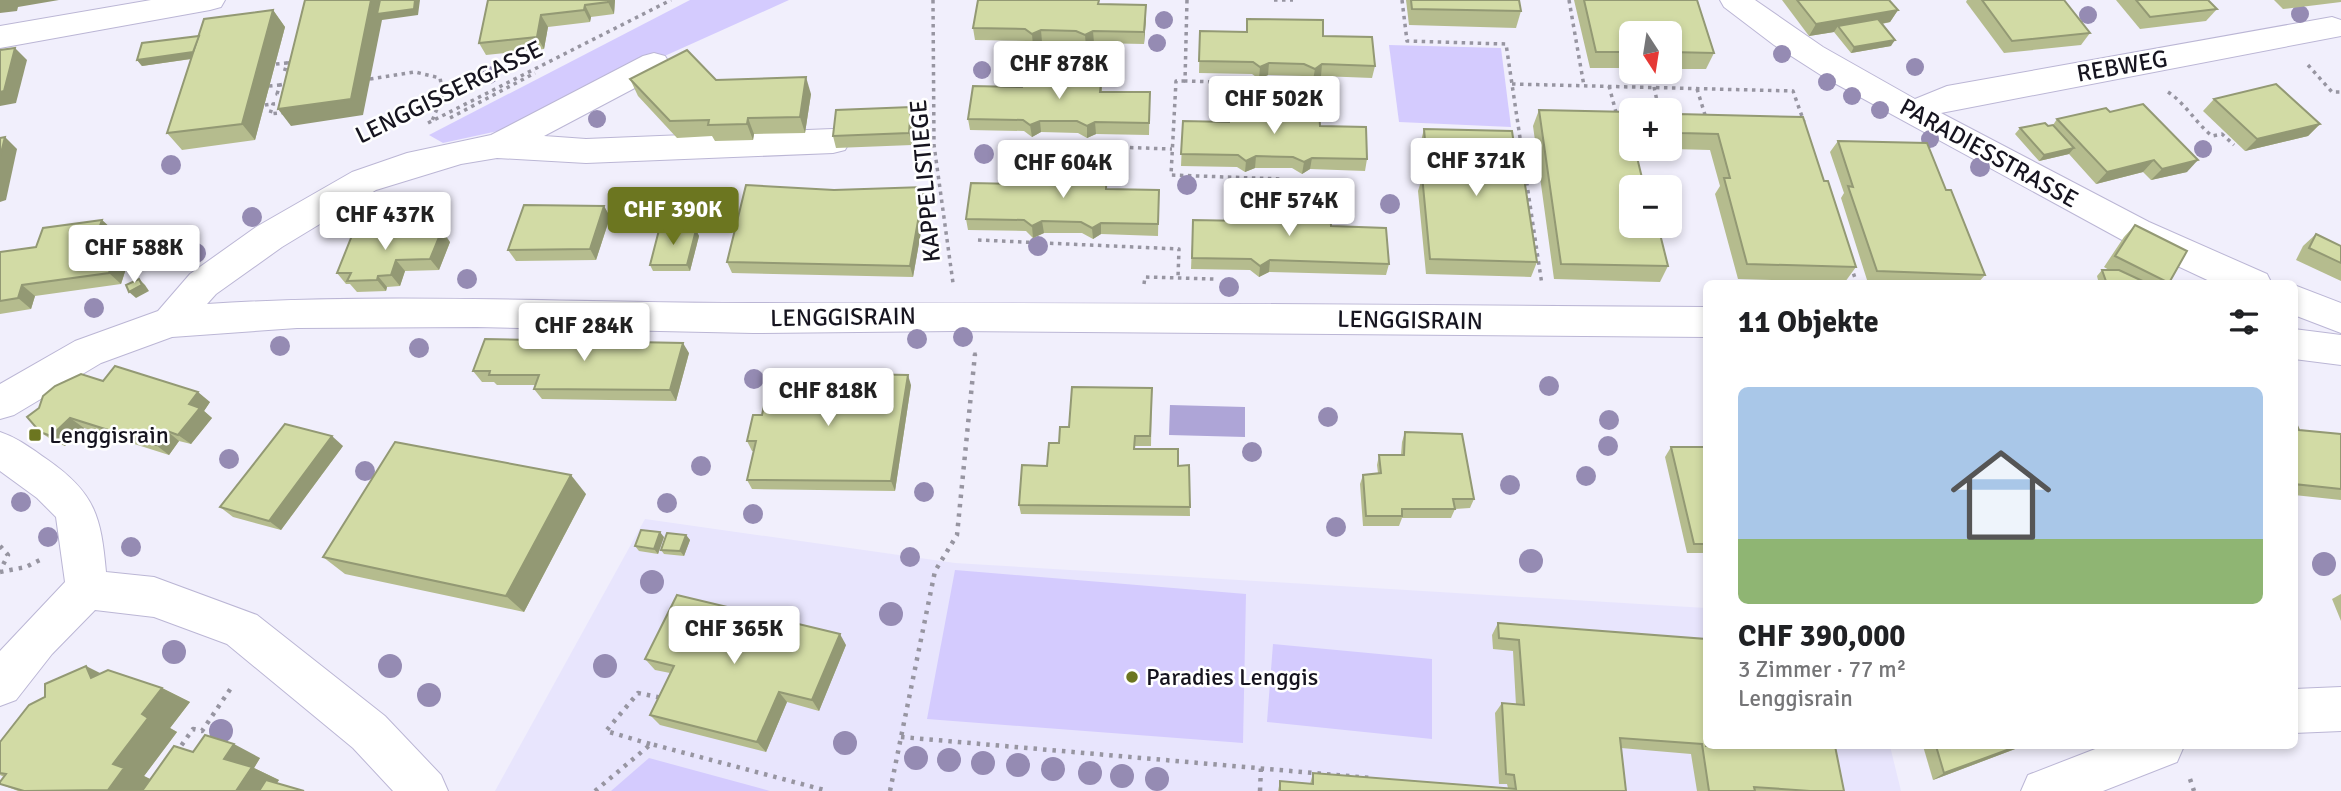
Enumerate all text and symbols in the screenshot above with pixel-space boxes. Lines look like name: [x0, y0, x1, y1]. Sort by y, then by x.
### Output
north arrow: [1619, 21, 1682, 84]
map controls: [1619, 21, 1682, 238]
street label: LENGGISSERGASSE: [350, 34, 548, 150]
pin: CHF 878K: [987, 42, 1131, 101]
street label: REBWEG: [2074, 43, 2170, 89]
text: CHF 878K: [1010, 49, 1108, 78]
pin: CHF 502K: [1202, 76, 1346, 136]
text: CHF 502K: [1225, 84, 1323, 113]
street label: PARADIESSTRASSE: [1895, 92, 2083, 214]
street label: KAPPELISTIEGE: [903, 98, 947, 264]
button: +: [1619, 98, 1682, 161]
pin: CHF 371K: [1404, 138, 1548, 198]
pin: CHF 604K: [991, 140, 1135, 200]
text: CHF 371K: [1427, 146, 1525, 175]
text: CHF 604K: [1014, 148, 1112, 177]
button: −: [1619, 175, 1682, 238]
pin: CHF 574K: [1217, 178, 1361, 238]
text: CHF 574K: [1240, 186, 1338, 215]
pin: CHF 390K: [601, 188, 745, 247]
pin: CHF 437K: [313, 192, 457, 252]
text: CHF 390K: [624, 195, 722, 224]
text: CHF 437K: [336, 200, 434, 229]
pin: CHF 588K: [62, 226, 206, 285]
text: CHF 588K: [85, 233, 183, 262]
street label: LENGGISRAIN: [770, 301, 916, 333]
icon: filters: [2225, 303, 2263, 341]
pin: CHF 284K: [512, 304, 656, 363]
street label: LENGGISRAIN: [1337, 304, 1483, 336]
text: 11 Objekte: [1738, 304, 1879, 341]
text: CHF 284K: [535, 311, 633, 340]
pin: CHF 818K: [756, 368, 900, 428]
text: CHF 818K: [779, 376, 877, 405]
place label: Lenggisrain: [49, 420, 169, 450]
marker: Lenggisrain: [27, 427, 43, 443]
icon: home: [1938, 432, 2064, 558]
pin: CHF 365K: [662, 606, 806, 666]
text: CHF 365K: [685, 614, 783, 643]
text: CHF 390,000: [1738, 618, 1906, 655]
text: 3 Zimmer · 77 m²: [1738, 655, 1906, 684]
place label: Paradies Lenggis: [1146, 662, 1318, 692]
marker: Paradies Lenggis: [1124, 669, 1140, 685]
text: Lenggisrain: [1738, 684, 1853, 713]

